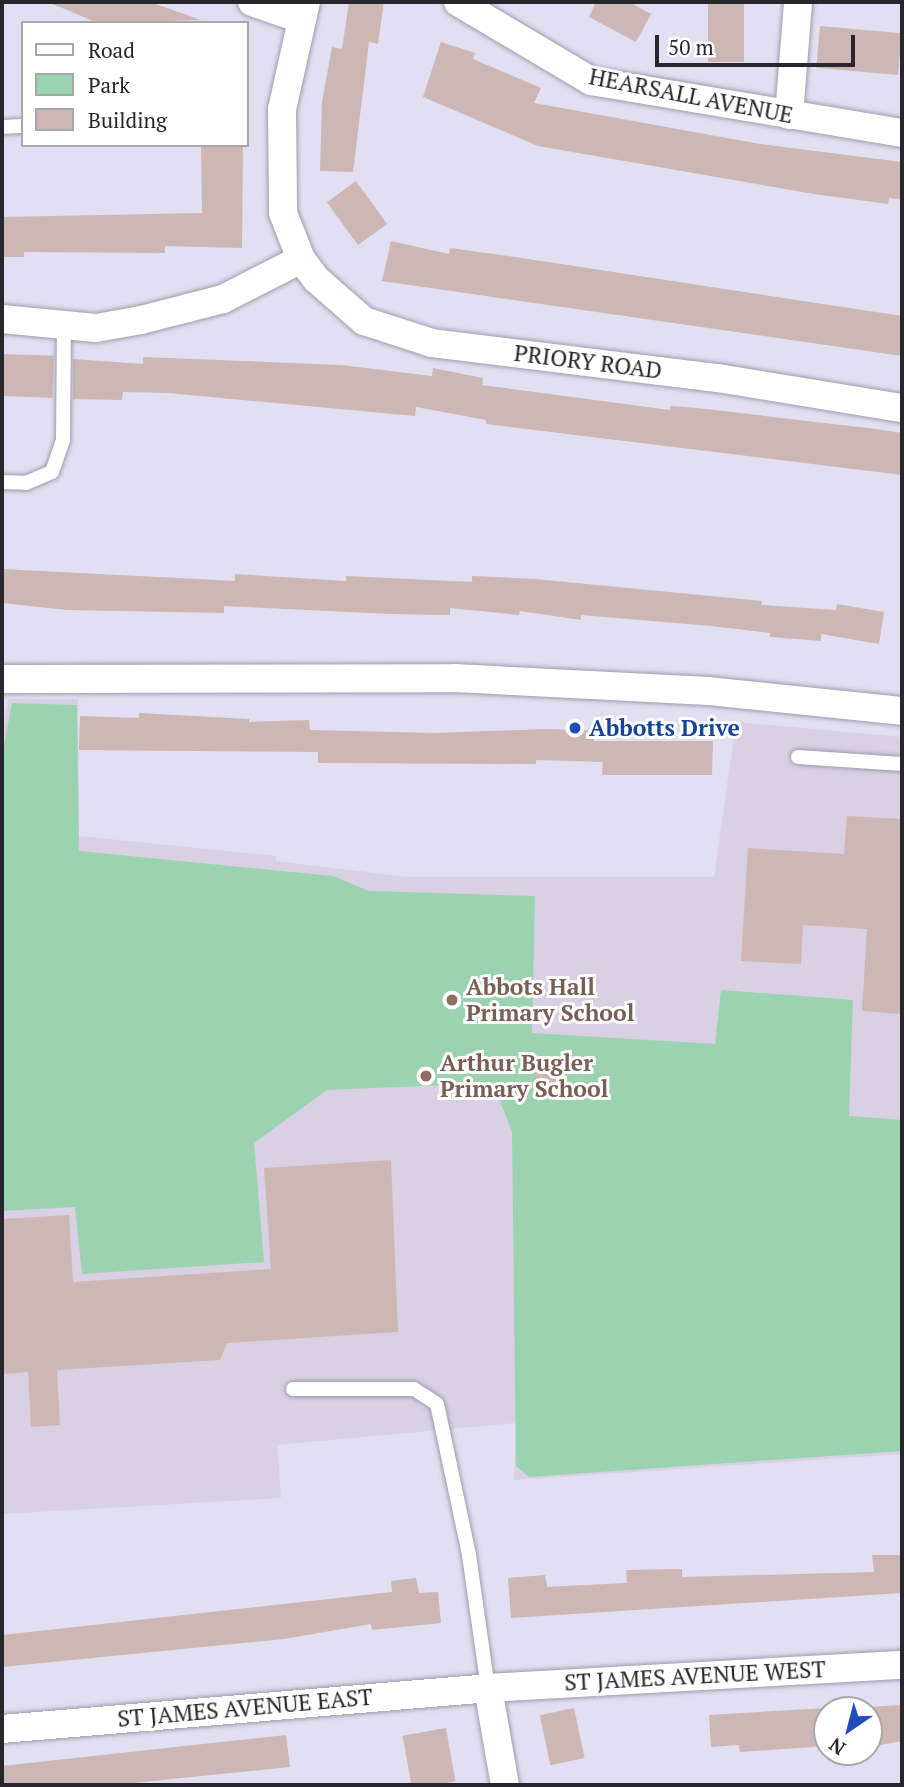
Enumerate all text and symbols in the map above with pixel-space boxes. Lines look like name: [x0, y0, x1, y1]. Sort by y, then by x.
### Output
legend: [21, 21, 248, 147]
scale bar: [659, 21, 858, 65]
text: 50 m: [668, 33, 714, 61]
text: Road: [88, 36, 135, 64]
street label: HEARSALL AVENUE: [587, 63, 795, 129]
text: Park: [88, 71, 130, 99]
text: Building: [88, 106, 167, 134]
street label: PRIORY ROAD: [512, 339, 664, 385]
place label: Abbotts Drive: [589, 714, 740, 742]
marker: Abbotts Drive: [567, 720, 583, 736]
place label: Abbots Hall Primary School: [466, 973, 634, 1027]
marker: Abbots Hall Primary School: [444, 992, 460, 1008]
place label: Arthur Bugler Primary School: [440, 1049, 608, 1103]
marker: Arthur Bugler Primary School: [418, 1068, 434, 1084]
street label: ST JAMES AVENUE WEST: [563, 1655, 827, 1697]
street label: ST JAMES AVENUE EAST: [116, 1683, 374, 1733]
north arrow: [813, 1696, 883, 1766]
text: N: [824, 1733, 850, 1761]

